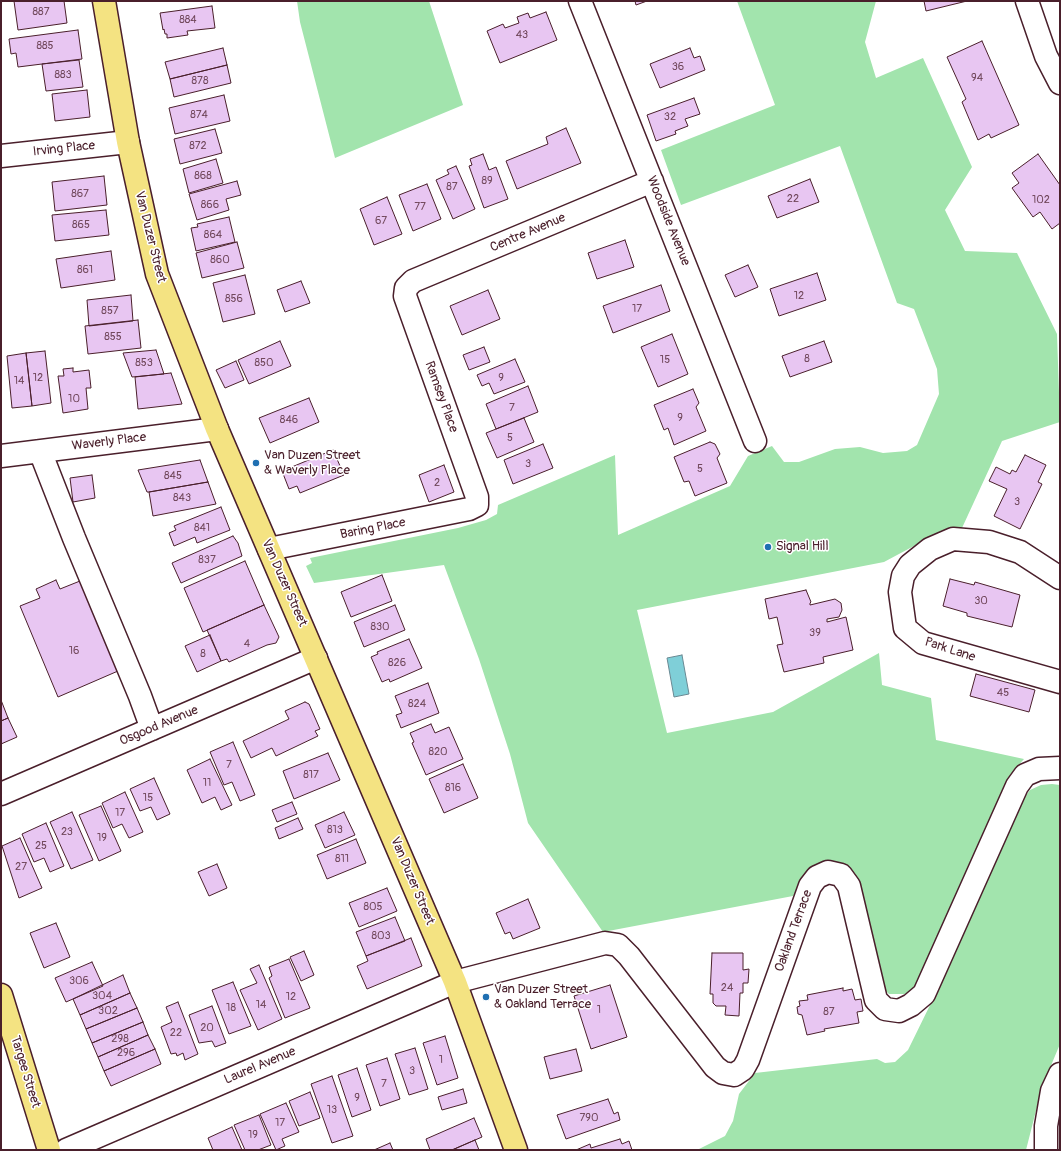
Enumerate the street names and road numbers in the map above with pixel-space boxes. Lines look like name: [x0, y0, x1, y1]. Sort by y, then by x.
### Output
street label: Irving Place: [32, 138, 96, 160]
street label: Woodside Avenue: [643, 174, 693, 268]
street label: Van Duzer Street: [131, 190, 169, 284]
street label: Centre Avenue: [488, 210, 568, 256]
street label: Ramsey Place: [421, 359, 461, 435]
street label: Waverly Place: [71, 430, 147, 454]
street label: Baring Place: [339, 515, 407, 543]
street label: Van Duzer Street: [258, 537, 310, 629]
street label: Park Lane: [923, 634, 977, 666]
street label: Osgood Avenue: [117, 702, 201, 750]
street label: Van Duzer Street: [386, 835, 438, 927]
street label: Oakland Terrace: [772, 888, 816, 974]
street label: Targee Street: [7, 1034, 43, 1110]
street label: Laurel Avenue: [222, 1044, 298, 1088]

